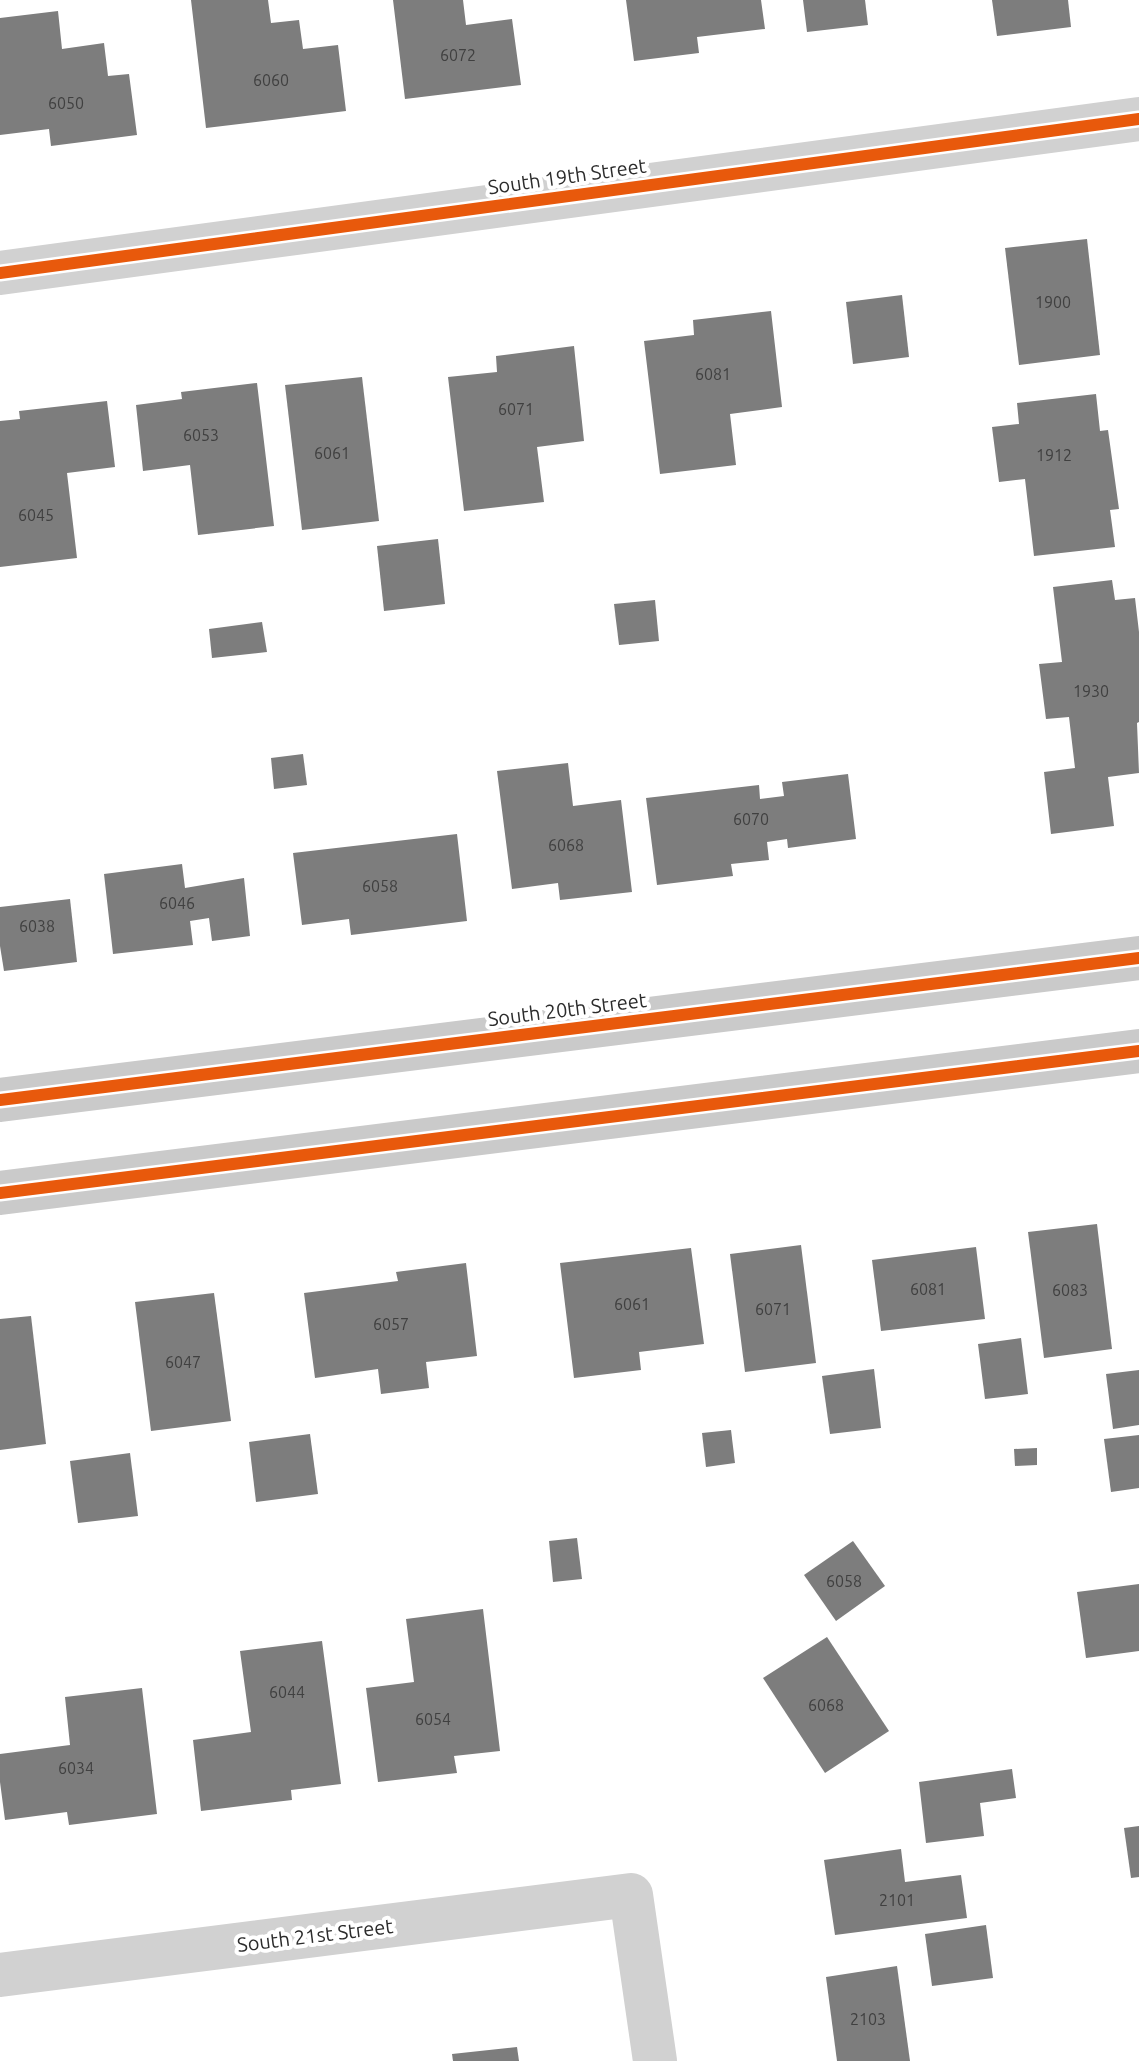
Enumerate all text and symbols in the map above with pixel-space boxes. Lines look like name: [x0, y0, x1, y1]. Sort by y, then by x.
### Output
house number: 6072: [440, 46, 476, 64]
house number: 6060: [253, 71, 289, 89]
house number: 6050: [48, 94, 84, 112]
street label: South 19th Street: [486, 153, 648, 199]
house number: 1900: [1035, 293, 1071, 311]
house number: 6081: [695, 365, 731, 383]
house number: 6071: [498, 400, 534, 418]
house number: 6053: [183, 426, 219, 444]
house number: 6061: [314, 444, 350, 462]
house number: 1912: [1036, 446, 1072, 464]
house number: 6045: [18, 506, 54, 524]
house number: 1930: [1073, 682, 1109, 700]
house number: 6070: [733, 810, 769, 828]
house number: 6068: [548, 836, 584, 854]
house number: 6058: [362, 877, 398, 895]
house number: 6046: [159, 894, 195, 912]
house number: 6038: [19, 917, 55, 935]
street label: South 20th Street: [486, 988, 648, 1030]
house number: 6081: [910, 1280, 946, 1298]
house number: 6083: [1052, 1281, 1088, 1299]
house number: 6061: [614, 1295, 650, 1313]
house number: 6071: [755, 1300, 791, 1318]
house number: 6057: [373, 1315, 409, 1333]
house number: 6047: [165, 1353, 201, 1371]
house number: 6058: [826, 1572, 862, 1590]
house number: 6044: [269, 1683, 305, 1701]
house number: 6068: [808, 1696, 844, 1714]
house number: 6054: [415, 1710, 451, 1728]
house number: 6034: [58, 1759, 94, 1777]
house number: 2101: [879, 1891, 915, 1909]
street label: South 21st Street: [236, 1914, 394, 1956]
house number: 2103: [850, 2010, 886, 2028]

